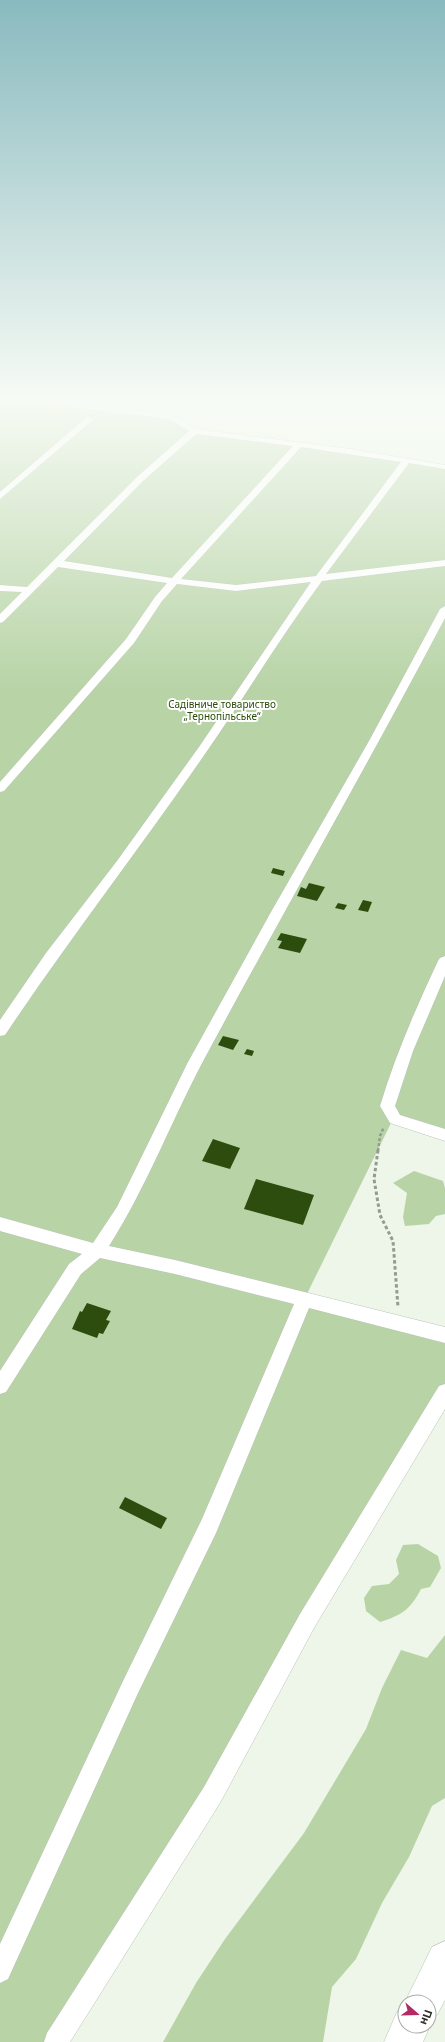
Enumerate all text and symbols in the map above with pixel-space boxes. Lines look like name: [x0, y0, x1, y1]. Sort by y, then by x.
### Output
park label: Садівниче товариство „Тернопільське“: [168, 697, 276, 723]
north arrow: [397, 1994, 437, 2034]
text: Пн: [417, 2008, 437, 2027]

